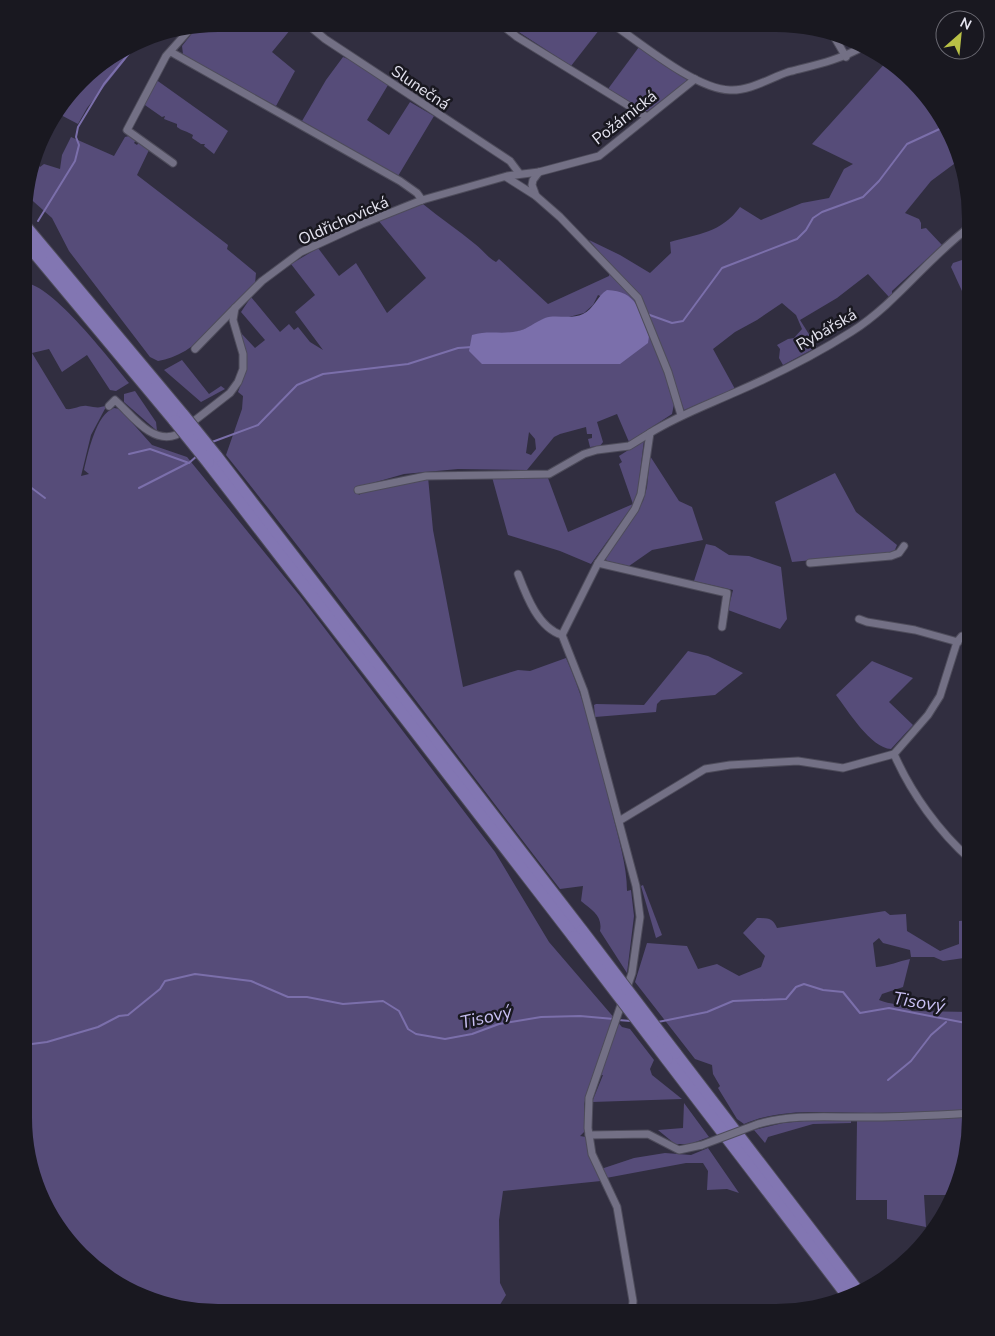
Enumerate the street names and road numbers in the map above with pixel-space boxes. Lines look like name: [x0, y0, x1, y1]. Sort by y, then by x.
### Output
street label: Slunečná: [387, 60, 454, 115]
street label: Požárnická: [588, 86, 662, 150]
street label: Oldřichovická: [295, 191, 392, 251]
street label: Rybářská: [792, 304, 861, 356]

